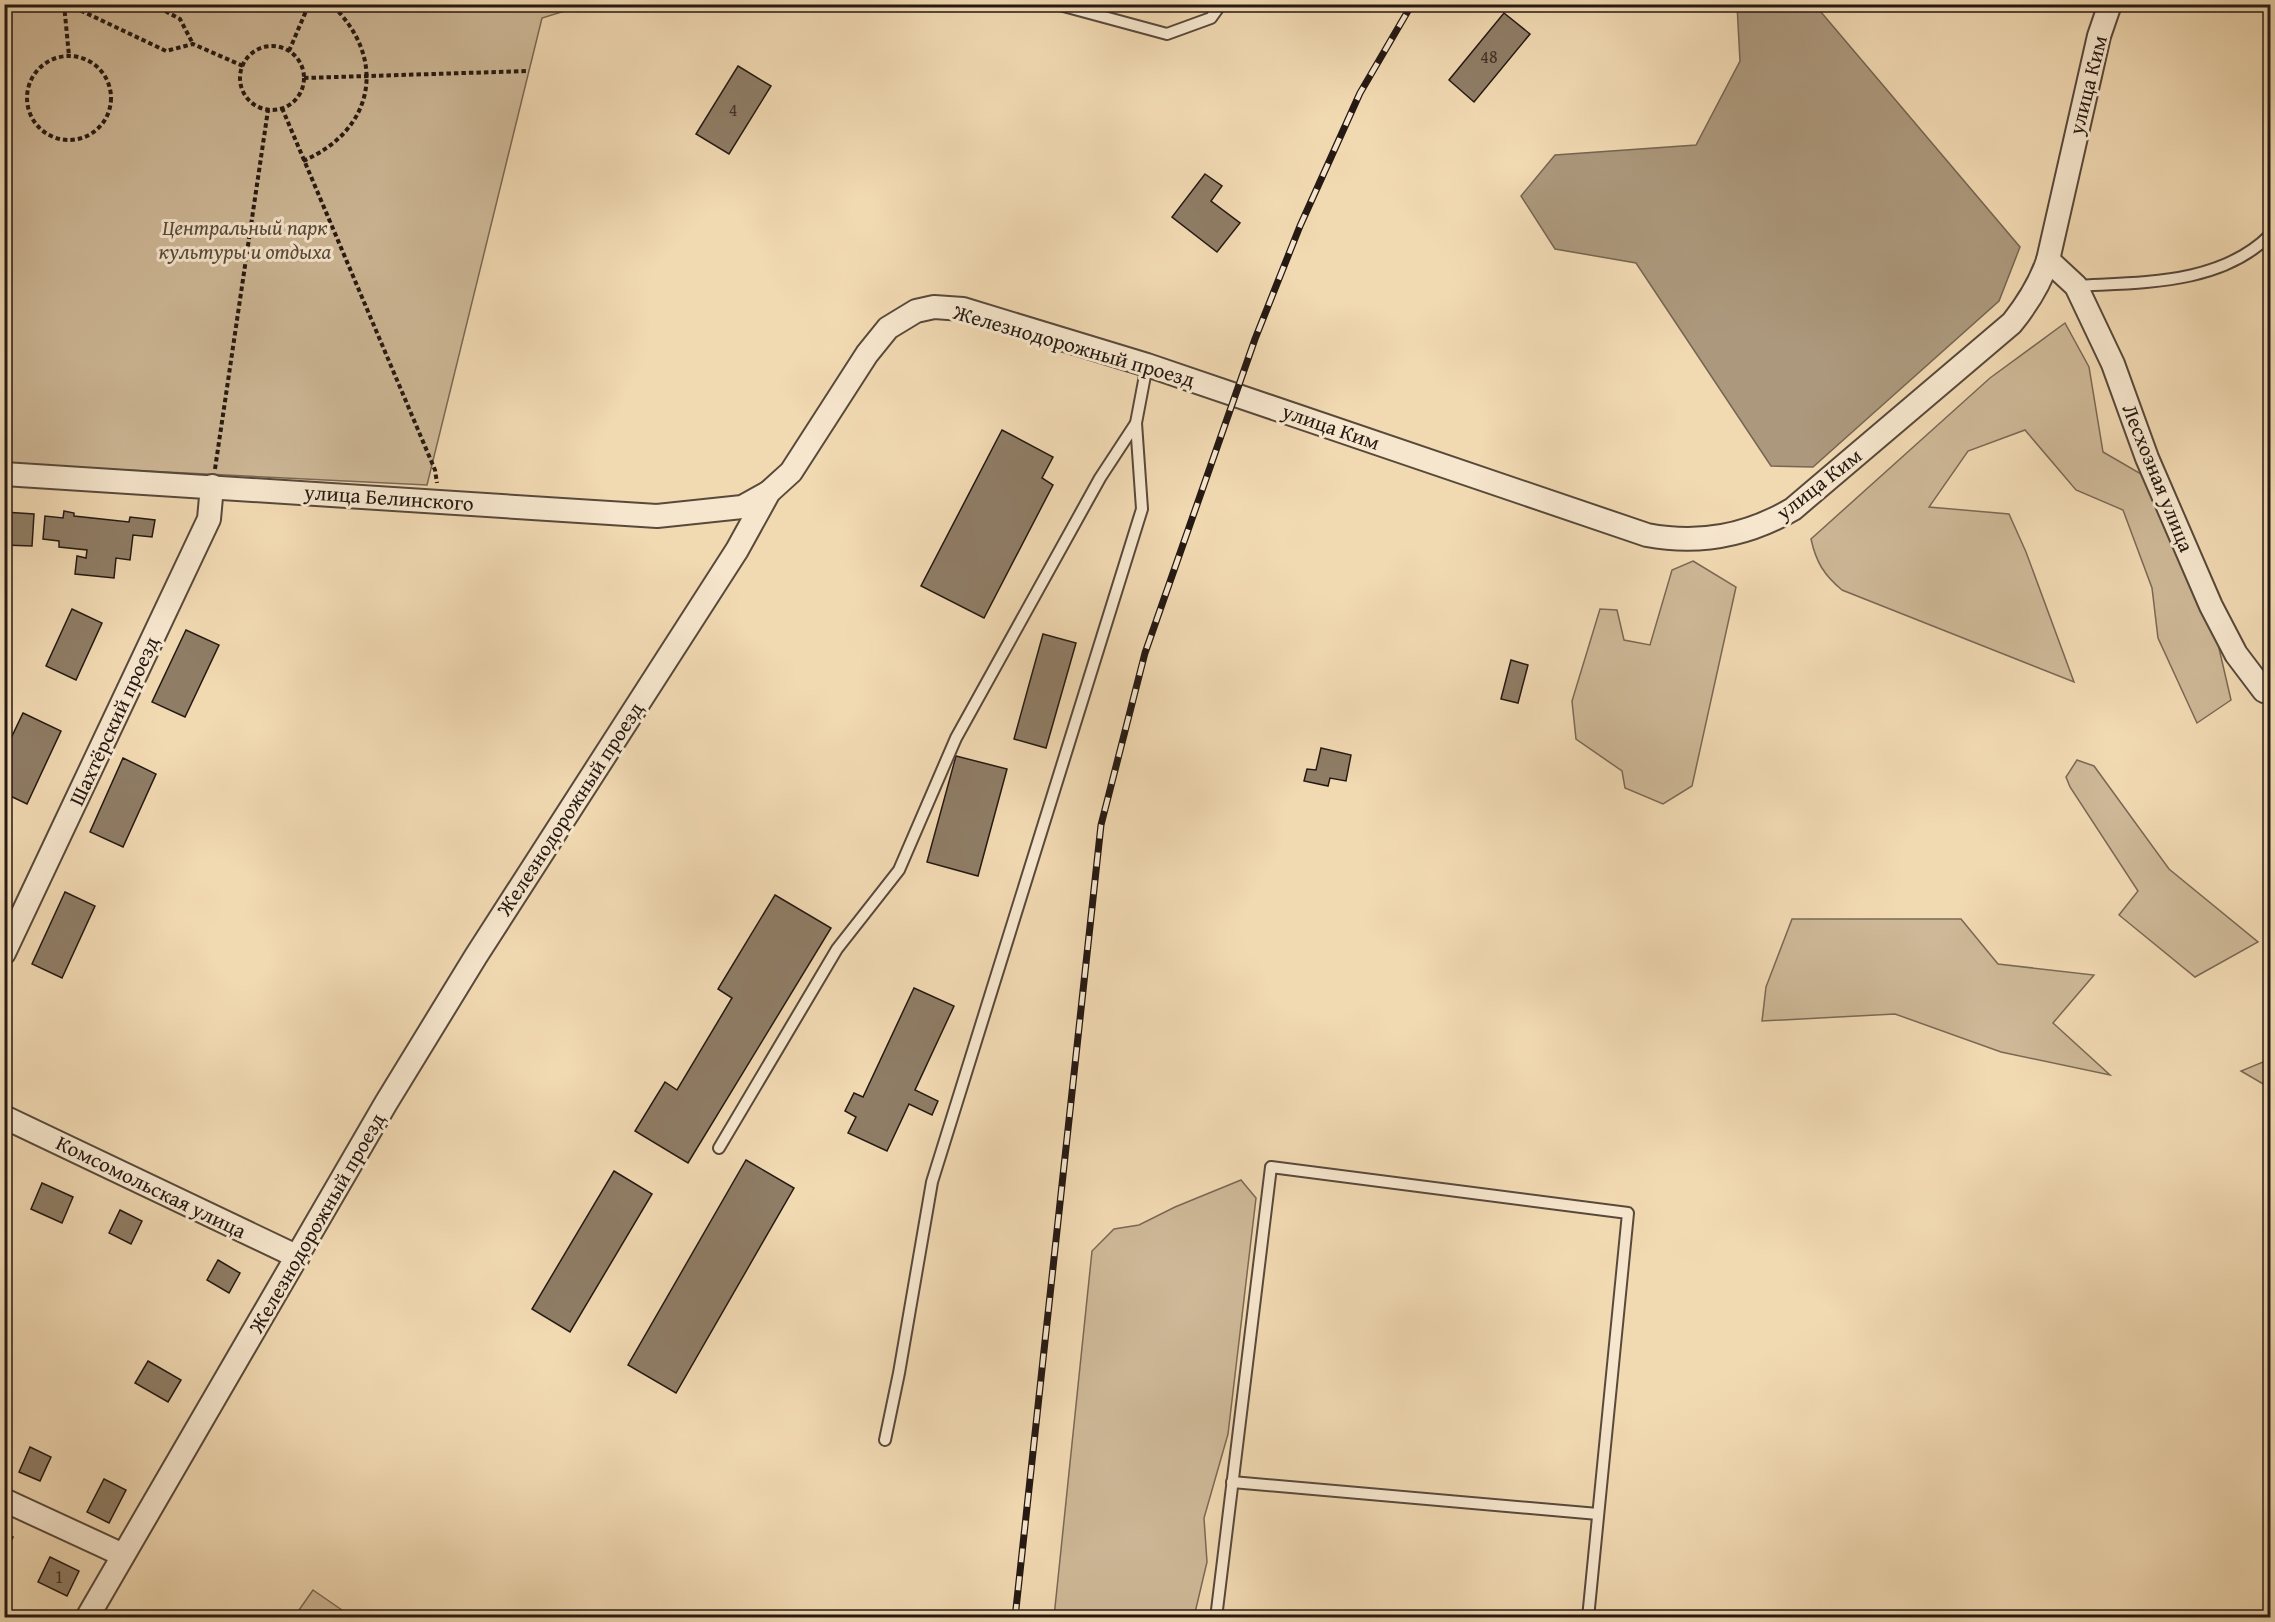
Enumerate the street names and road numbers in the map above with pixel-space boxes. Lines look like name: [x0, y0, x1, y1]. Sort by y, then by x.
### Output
street label: улица Ким: [2060, 32, 2115, 139]
street label: Железнодорожный проезд: [949, 296, 1199, 395]
street label: улица Ким: [1277, 395, 1384, 458]
street label: Лесхозная улица: [2115, 399, 2202, 556]
street label: улица Ким: [1768, 440, 1868, 528]
street label: улица Белинского: [302, 476, 475, 519]
street label: Шахтёрский проезд: [61, 630, 167, 811]
street label: Железнодорожный проезд: [488, 695, 651, 923]
street label: Железнодорожный проезд: [240, 1106, 393, 1340]
street label: Комсомольская улица: [51, 1127, 252, 1246]

